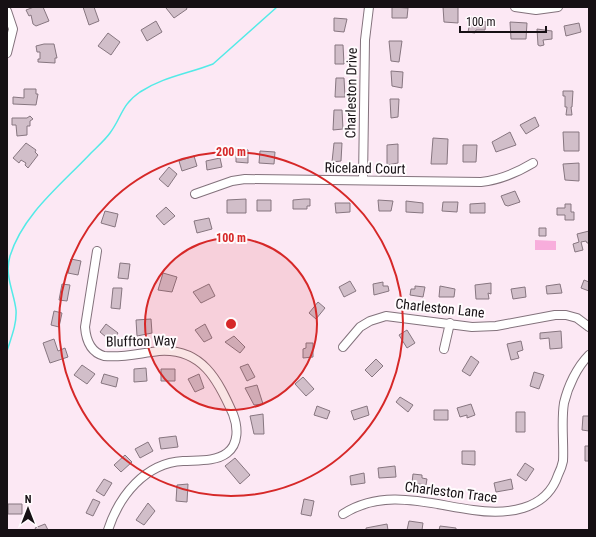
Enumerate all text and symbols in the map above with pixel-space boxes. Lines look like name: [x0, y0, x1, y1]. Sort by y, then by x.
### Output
scale bar: [460, 8, 546, 34]
text: 100 m: [466, 15, 496, 29]
street label: Charleston Drive: [342, 47, 360, 139]
text: 200 m: [216, 145, 246, 159]
street label: Riceland Court: [324, 159, 406, 177]
text: 100 m: [216, 231, 246, 245]
street label: Charleston Lane: [395, 295, 486, 321]
centre of rings: [224, 317, 238, 331]
street label: Bluffton Way: [106, 332, 176, 350]
street label: Charleston Trace: [404, 478, 499, 506]
north arrow: [8, 489, 48, 529]
text: N: [25, 493, 32, 506]

